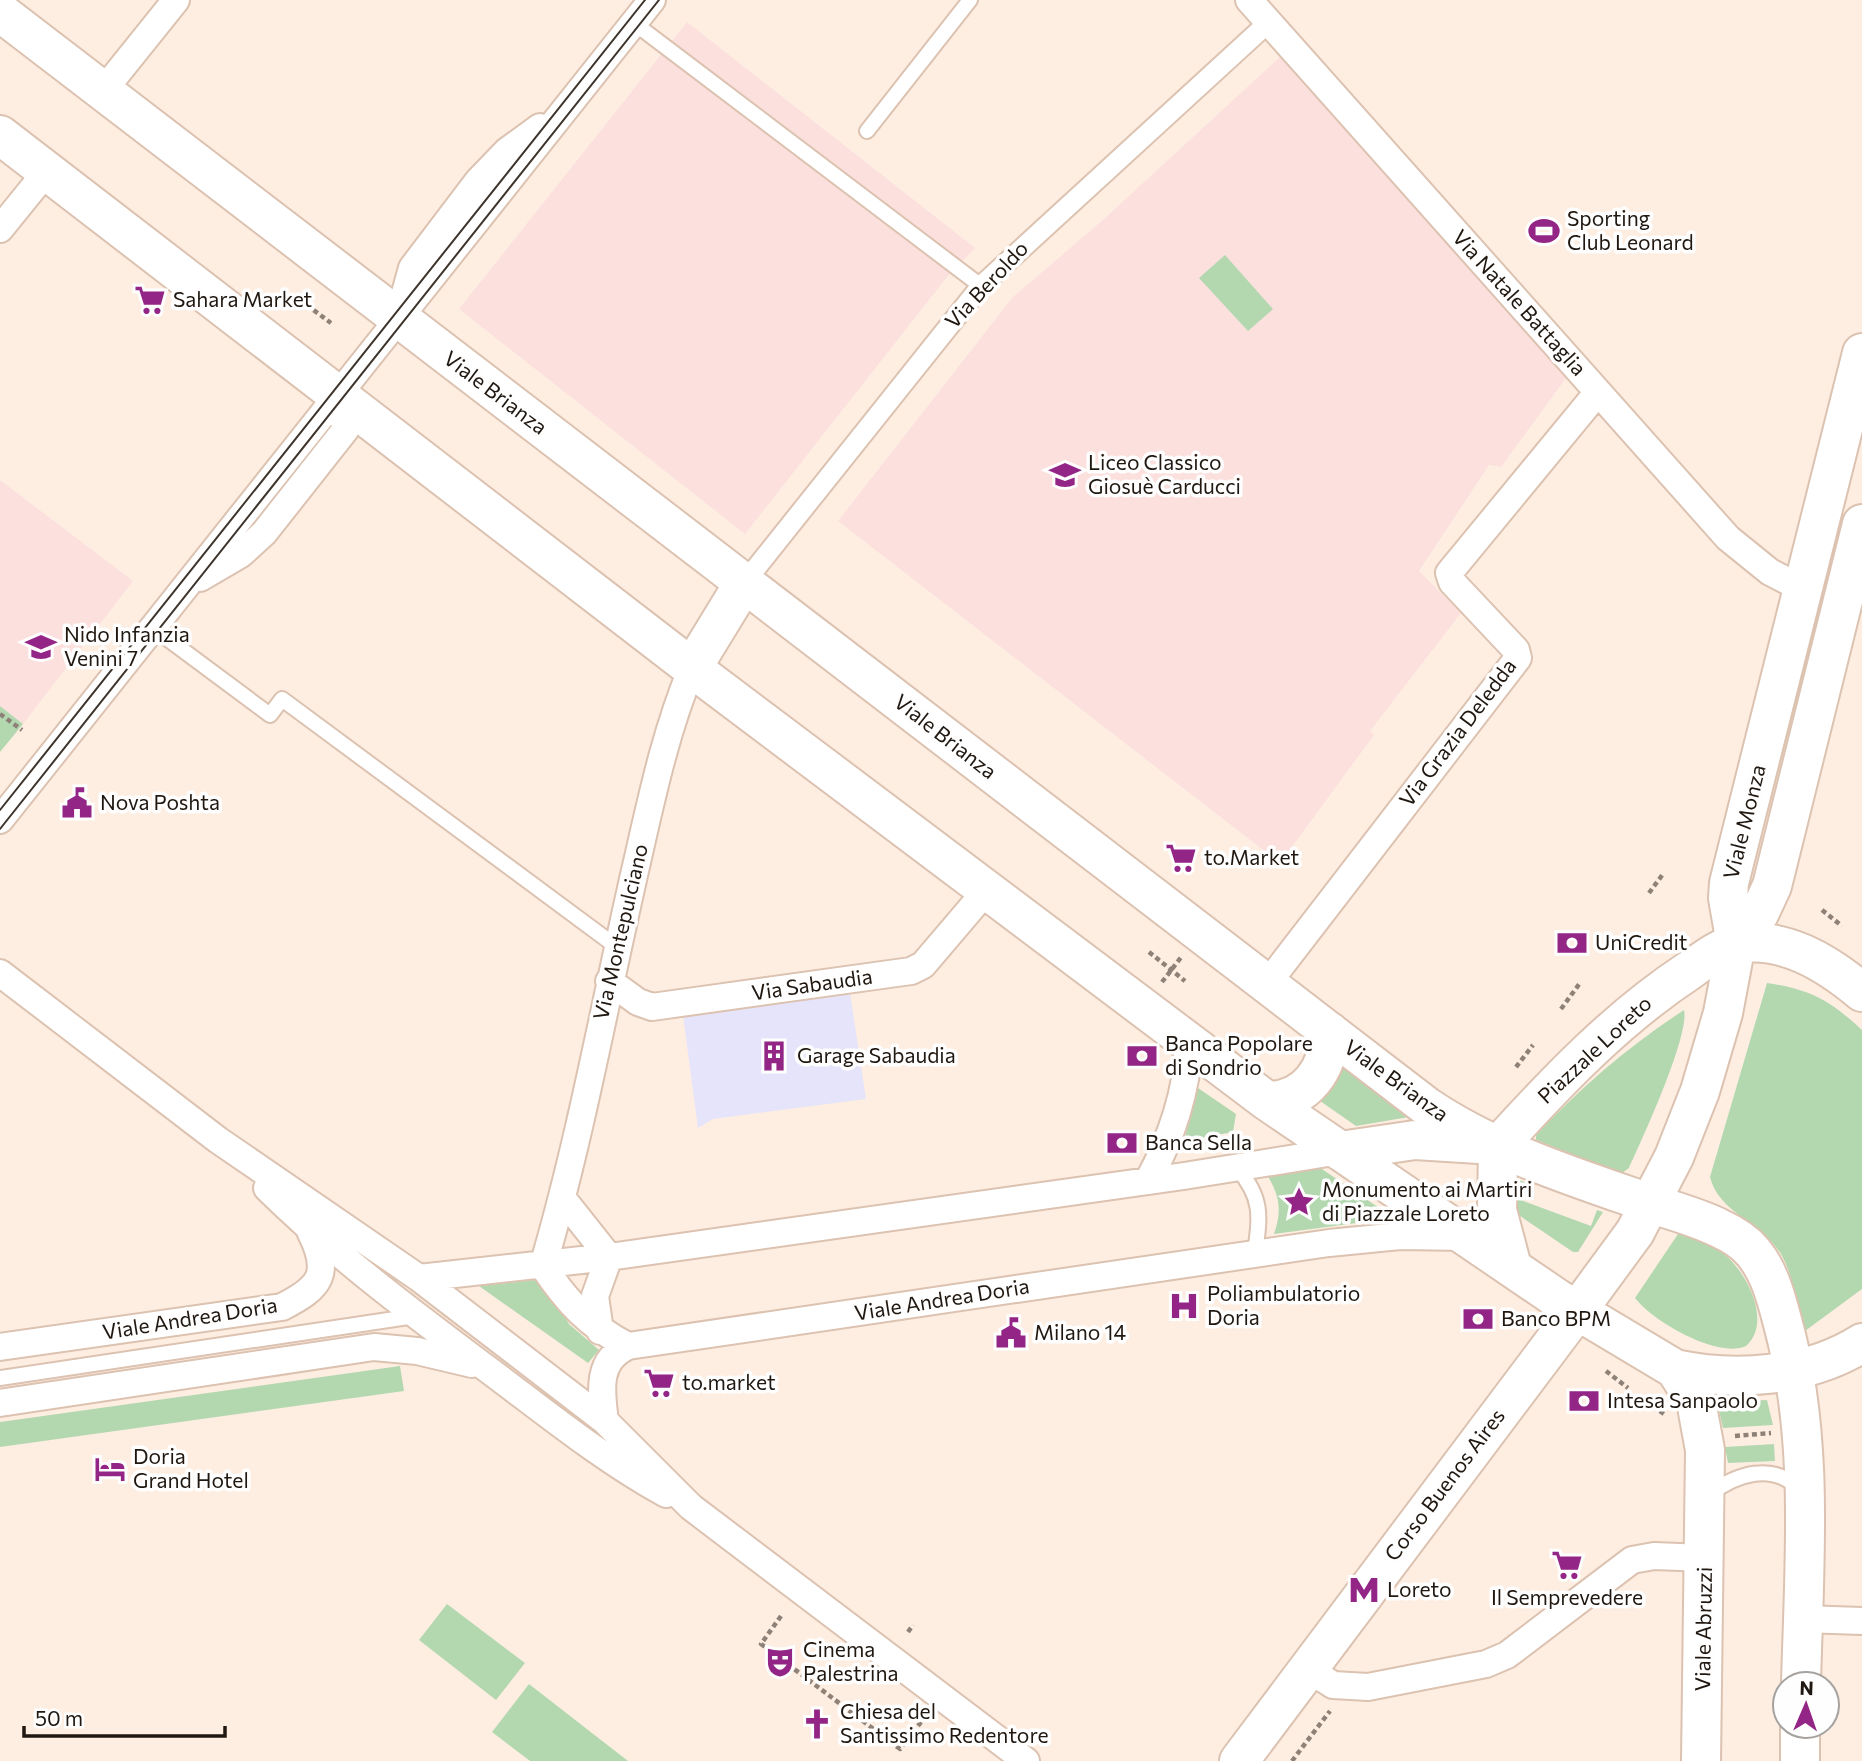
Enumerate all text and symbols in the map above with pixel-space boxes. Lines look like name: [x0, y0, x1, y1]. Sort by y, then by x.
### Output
place label: Sporting Club Leonard: [1567, 205, 1694, 254]
sports icon: Sporting Club Leonard: [1527, 214, 1561, 248]
street label: Via Natale Battaglia: [1448, 224, 1592, 380]
street label: Via Beroldo: [939, 235, 1033, 333]
supermarket icon: Sahara Market: [133, 283, 167, 317]
place label: Sahara Market: [173, 286, 312, 311]
street label: Viale Brianza: [439, 345, 553, 439]
place label: Liceo Classico Giosuè Carducci: [1088, 449, 1241, 498]
school or university icon: Liceo Classico Giosuè Carducci: [1048, 458, 1082, 492]
place label: Nido Infanzia Venini 7: [64, 621, 190, 670]
school or university icon: Nido Infanzia Venini 7: [24, 630, 58, 664]
street label: Via Grazia Deledda: [1393, 653, 1520, 811]
street label: Viale Brianza: [890, 688, 1002, 784]
street label: Viale Monza: [1717, 762, 1770, 882]
public building icon: Nova Poshta: [60, 786, 94, 820]
place label: Nova Poshta: [100, 789, 220, 814]
street label: Via Montepulciano: [587, 841, 652, 1022]
supermarket icon: to.Market: [1164, 841, 1198, 875]
place label: to.Market: [1204, 844, 1299, 869]
bank icon: UniCredit: [1555, 926, 1589, 960]
place label: UniCredit: [1595, 929, 1687, 954]
street label: Via Sabaudia: [750, 963, 874, 1004]
street label: Piazzale Loreto: [1532, 990, 1656, 1108]
place label: Banca Popolare di Sondrio: [1165, 1030, 1313, 1079]
street label: Viale Brianza: [1340, 1034, 1454, 1126]
building icon: Garage Sabaudia: [757, 1039, 791, 1073]
bank icon: Banca Popolare di Sondrio: [1125, 1039, 1159, 1073]
place label: Garage Sabaudia: [797, 1042, 956, 1067]
bank icon: Banca Sella: [1105, 1126, 1139, 1160]
place label: Banca Sella: [1145, 1129, 1252, 1154]
place label: Monumento ai Martiri di Piazzale Loreto: [1322, 1176, 1532, 1225]
place icon: Monumento ai Martiri di Piazzale Loreto: [1282, 1185, 1316, 1219]
street label: Viale Andrea Doria: [853, 1272, 1031, 1325]
place label: Poliambulatorio Doria: [1207, 1280, 1360, 1329]
hospital icon: Poliambulatorio Doria: [1167, 1289, 1201, 1323]
street label: Viale Andrea Doria: [101, 1291, 279, 1344]
bank icon: Banco BPM: [1461, 1302, 1495, 1336]
place label: Banco BPM: [1501, 1305, 1611, 1330]
public building icon: Milano 14: [994, 1316, 1028, 1350]
place label: Milano 14: [1034, 1319, 1126, 1344]
supermarket icon: to.market: [642, 1366, 676, 1400]
place label: to.market: [682, 1369, 776, 1394]
bank icon: Intesa Sanpaolo: [1567, 1384, 1601, 1418]
place label: Intesa Sanpaolo: [1607, 1387, 1758, 1412]
street label: Corso Buenos Aires: [1378, 1403, 1509, 1565]
place label: Doria Grand Hotel: [133, 1443, 249, 1492]
hotel icon: Doria Grand Hotel: [93, 1452, 127, 1486]
supermarket icon: Il Semprevedere: [1550, 1548, 1584, 1582]
street label: Viale Abruzzi: [1689, 1566, 1716, 1691]
metro station icon: Loreto: [1347, 1573, 1381, 1607]
place label: Loreto: [1387, 1576, 1452, 1601]
place label: Il Semprevedere: [1491, 1584, 1643, 1609]
place label: Cinema Palestrina: [803, 1636, 898, 1685]
theatre icon: Cinema Palestrina: [763, 1645, 797, 1679]
north arrow: [1771, 1670, 1841, 1740]
text: N: [1799, 1676, 1814, 1699]
scale bar: [24, 1694, 226, 1738]
place label: Chiesa del Santissimo Redentore: [840, 1698, 1049, 1747]
text: 50 m: [35, 1705, 83, 1730]
church icon: Chiesa del Santissimo Redentore: [800, 1707, 834, 1741]

